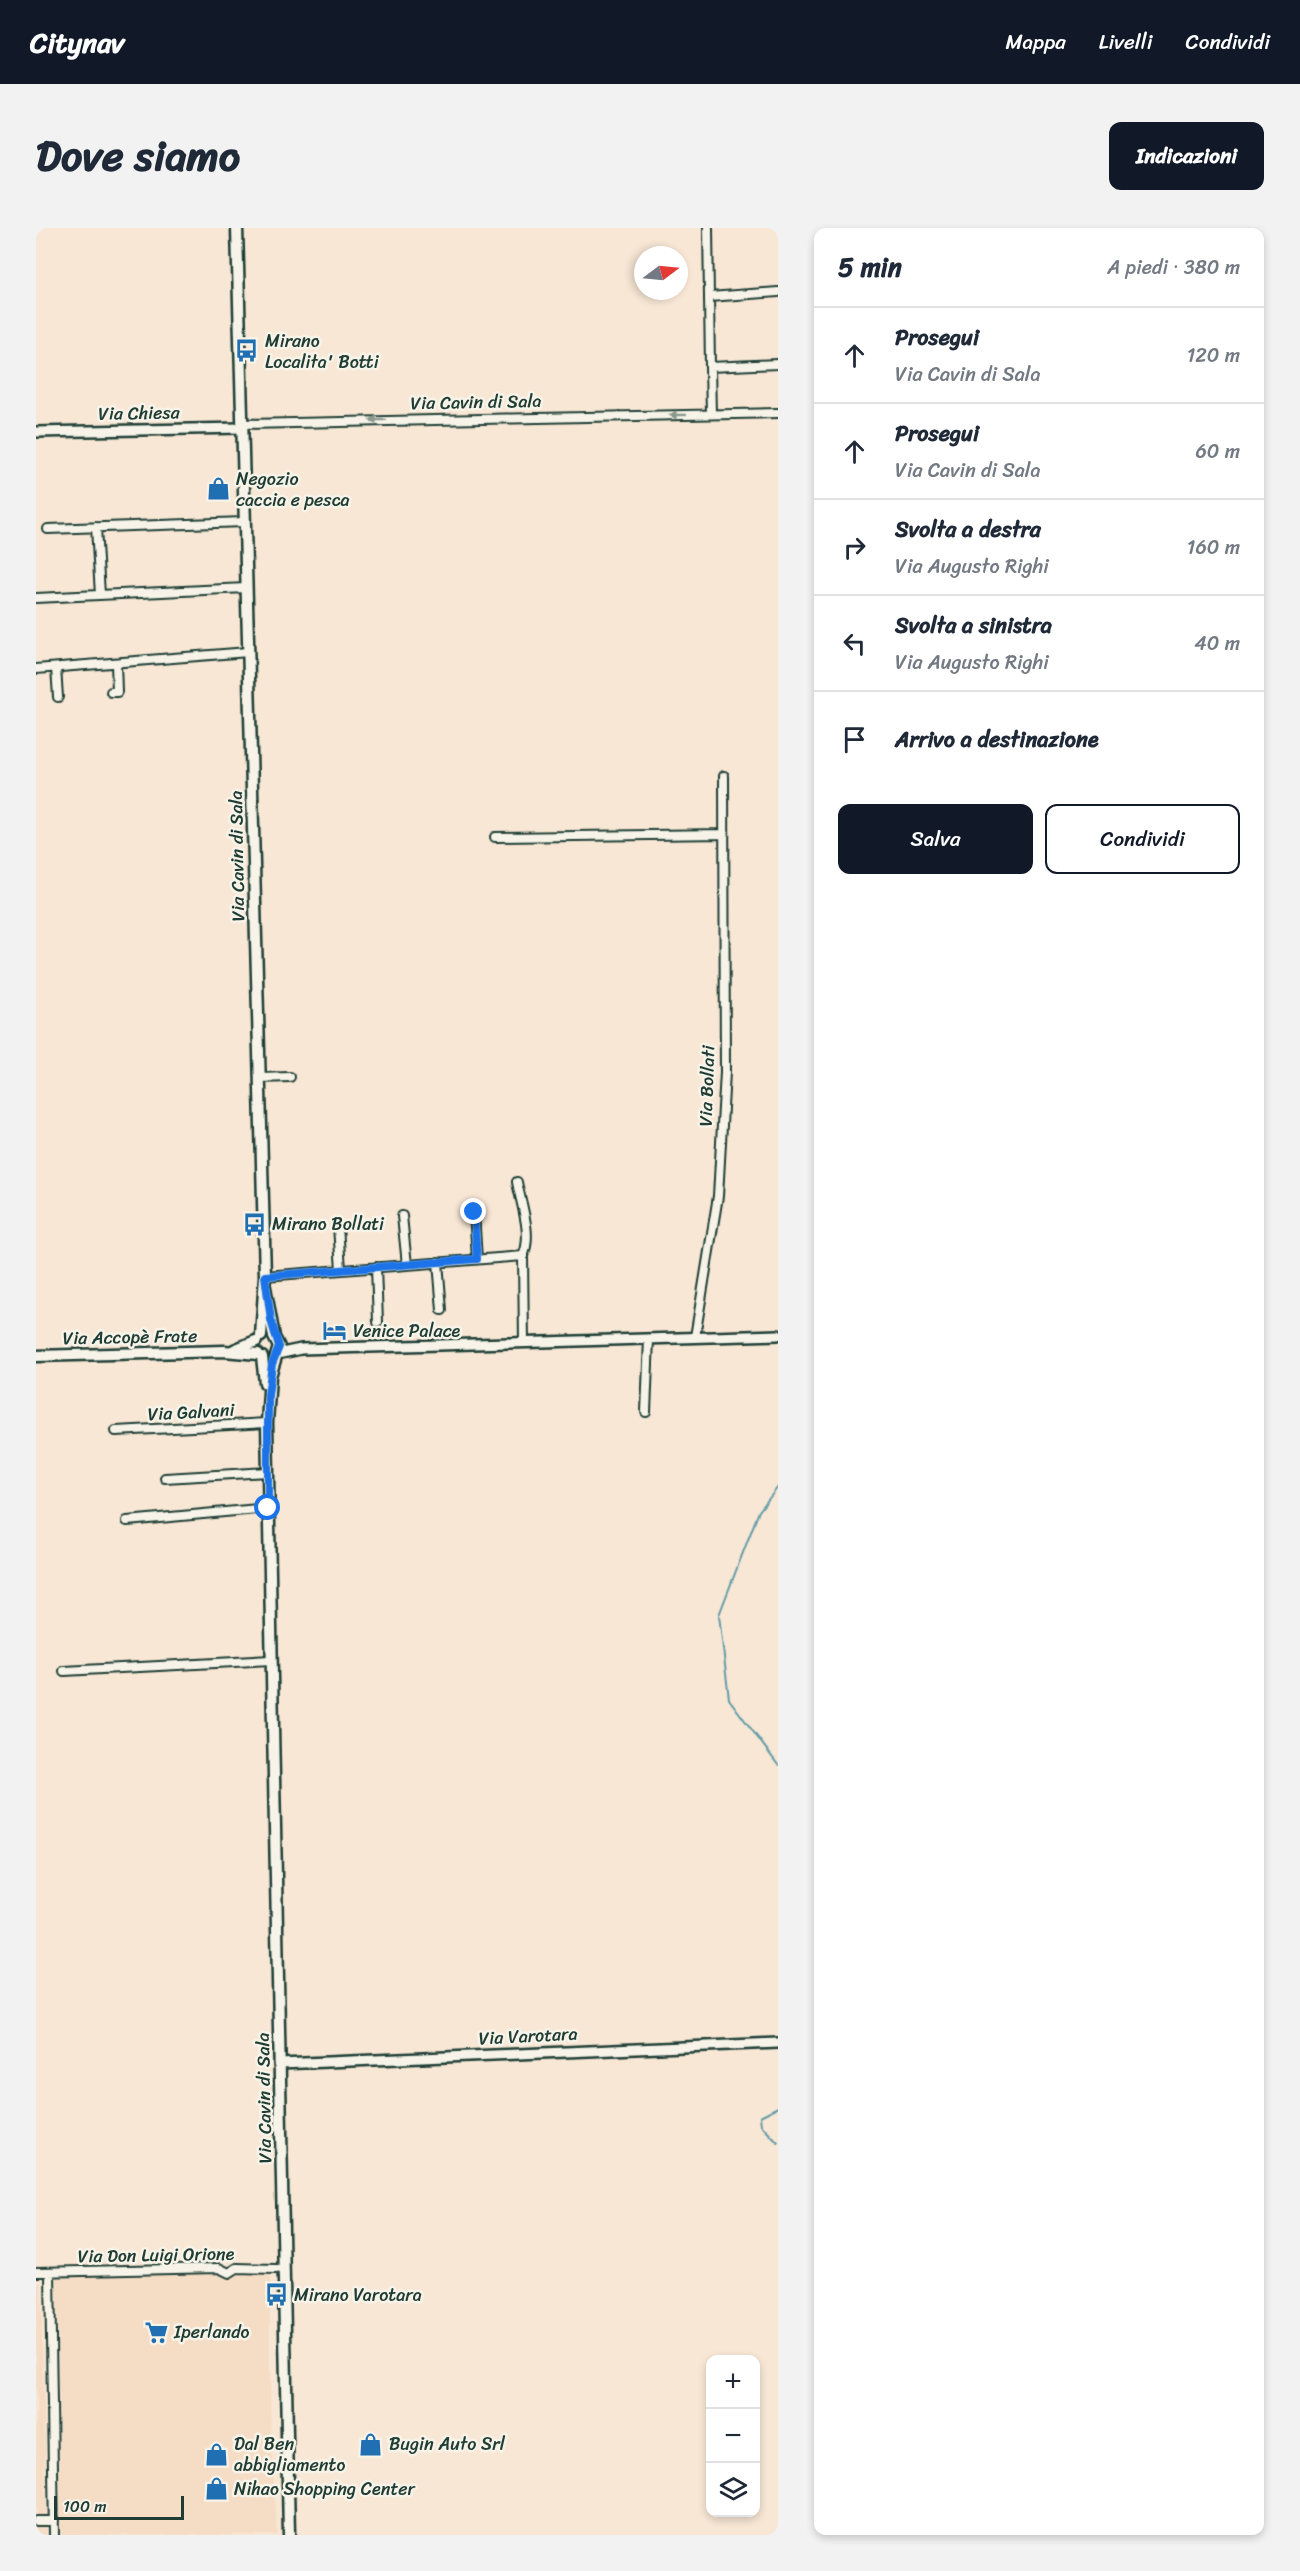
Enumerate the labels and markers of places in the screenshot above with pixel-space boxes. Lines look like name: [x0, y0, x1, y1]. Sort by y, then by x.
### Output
place label: Mirano Localita' Botti: [265, 325, 380, 378]
bus stop icon: Mirano Localita' Botti: [234, 338, 260, 364]
place label: Negozio caccia e pesca: [236, 463, 350, 516]
shop icon: Negozio caccia e pesca: [205, 476, 231, 502]
place label: Mirano Bollati: [272, 1208, 385, 1240]
bus stop icon: Mirano Bollati: [241, 1211, 267, 1237]
place label: Venice Palace: [353, 1315, 461, 1347]
hotel icon: Venice Palace: [322, 1318, 348, 1344]
place label: Mirano Varotara: [294, 2279, 422, 2311]
bus stop icon: Mirano Varotara: [263, 2282, 289, 2308]
place label: Iperlando: [173, 2316, 250, 2348]
supermarket icon: Iperlando: [143, 2319, 169, 2345]
place label: Dal Ben abbigliamento: [234, 2428, 345, 2481]
place label: Bugin Auto Srl: [389, 2428, 506, 2460]
shop icon: Bugin Auto Srl: [358, 2431, 384, 2457]
shop icon: Dal Ben abbigliamento: [203, 2441, 229, 2467]
place label: Nihao Shopping Center: [234, 2473, 417, 2505]
shop icon: Nihao Shopping Center: [203, 2476, 229, 2502]

